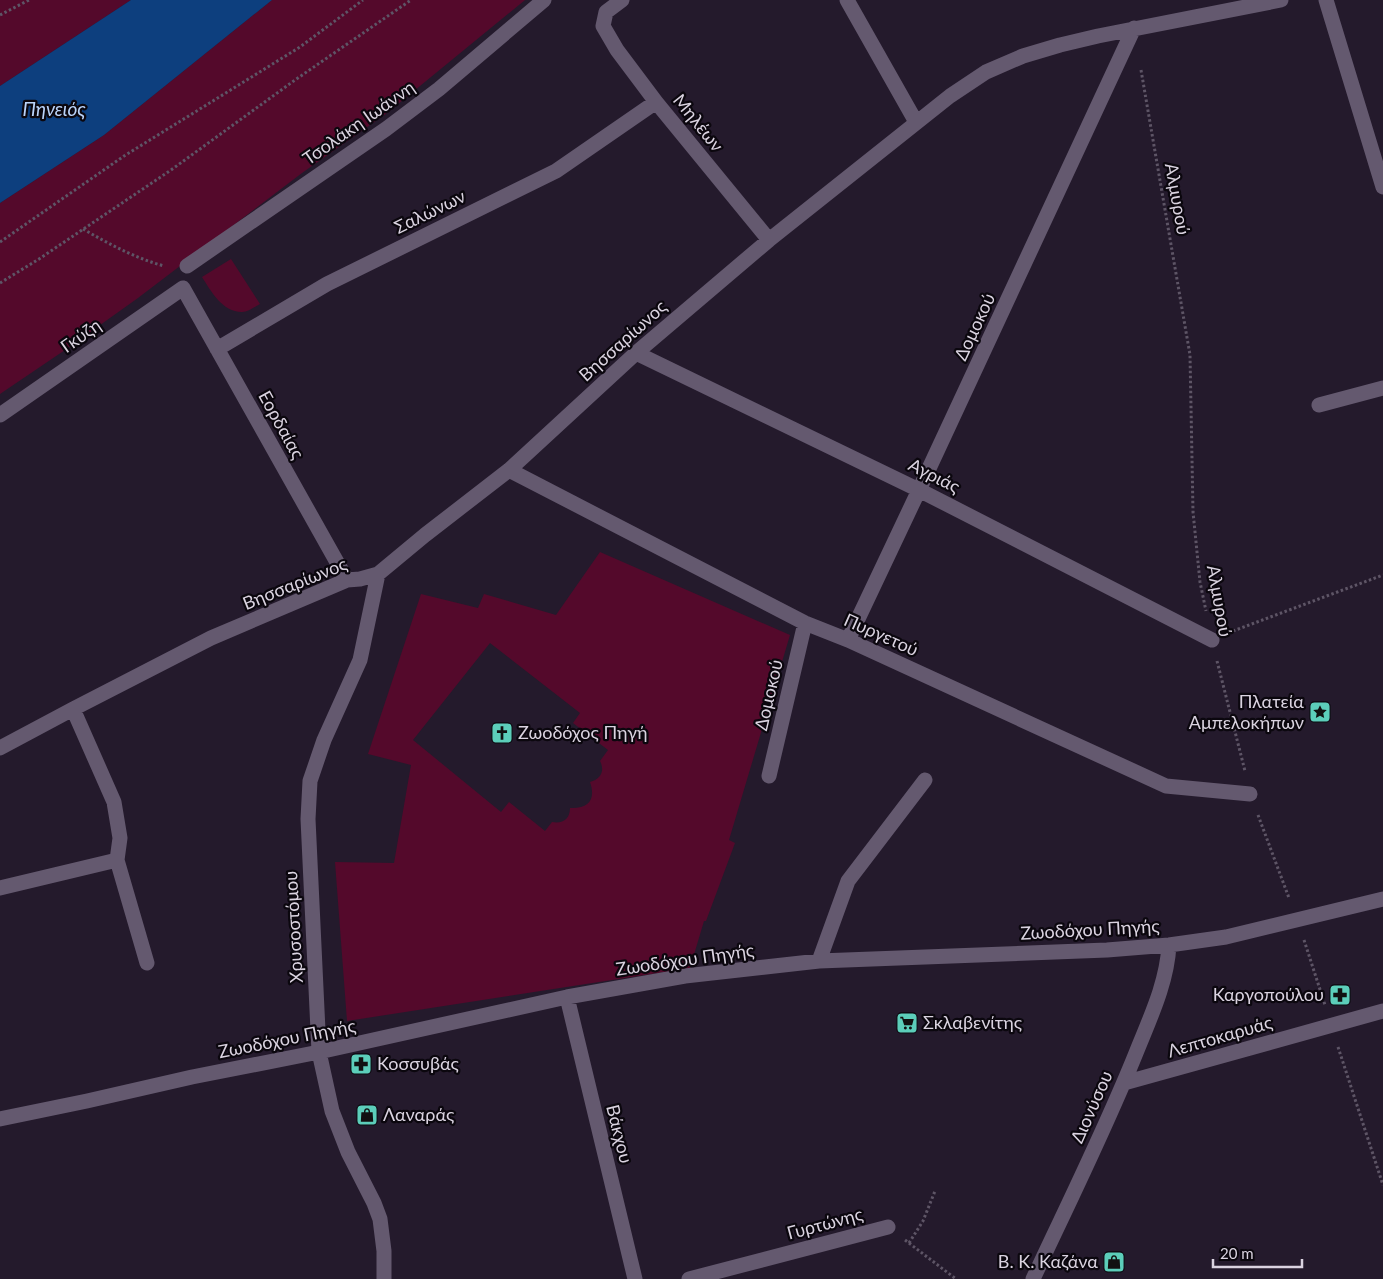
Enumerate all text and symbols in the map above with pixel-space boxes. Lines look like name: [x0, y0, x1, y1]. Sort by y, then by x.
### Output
street label: Τσολάκη Ιωάννη: [298, 75, 419, 169]
street label: Μηλέων: [669, 89, 729, 156]
water label: Πηνειός: [22, 97, 86, 120]
street label: Αλμυρού: [1161, 161, 1195, 237]
street label: Σαλώνων: [390, 184, 469, 238]
street label: Δομοκού: [949, 289, 999, 364]
street label: Βησσαρίωνος: [574, 295, 671, 385]
street label: Γκύζη: [56, 313, 105, 357]
street label: Εορδαίας: [254, 387, 310, 463]
street label: Αγριάς: [905, 453, 964, 498]
street label: Βησσαρίωνος: [239, 552, 351, 614]
street label: Αλμυρού: [1203, 563, 1237, 639]
street label: Πυργετού: [841, 608, 922, 660]
street label: Δομοκού: [749, 657, 787, 732]
place label: Πλατεία Αμπελοκήπων: [1189, 690, 1304, 733]
place icon: Πλατεία Αμπελοκήπων: [1308, 700, 1332, 724]
church icon: Ζωοδόχος Πηγή: [490, 721, 514, 745]
place label: Ζωοδόχος Πηγή: [518, 721, 648, 743]
street label: Χρυσοστόμου: [279, 870, 307, 984]
street label: Ζωοδόχου Πηγής: [1020, 914, 1161, 944]
street label: Ζωοδόχου Πηγής: [614, 938, 756, 980]
place label: Καργοπούλου: [1213, 983, 1324, 1005]
pharmacy icon: Καργοπούλου: [1328, 983, 1352, 1007]
street label: Λεπτοκαρυάς: [1165, 1010, 1275, 1061]
supermarket icon: Σκλαβενίτης: [895, 1011, 919, 1035]
place label: Σκλαβενίτης: [923, 1011, 1023, 1033]
street label: Ζωοδόχου Πηγής: [216, 1014, 358, 1062]
pharmacy icon: Κοσσυβάς: [349, 1052, 373, 1076]
place label: Κοσσυβάς: [377, 1052, 460, 1074]
street label: Διονύσου: [1065, 1067, 1117, 1146]
street label: Βάκχου: [602, 1102, 638, 1165]
shop icon: Λαναράς: [355, 1103, 379, 1127]
place label: Λαναράς: [383, 1103, 455, 1125]
street label: Γυρτώνης: [784, 1202, 866, 1244]
scale bar: [1213, 1236, 1302, 1268]
text: 20 m: [1220, 1244, 1254, 1262]
place label: Β. Κ. Καζάνα: [998, 1250, 1098, 1272]
shop icon: Β. Κ. Καζάνα: [1102, 1250, 1126, 1274]

